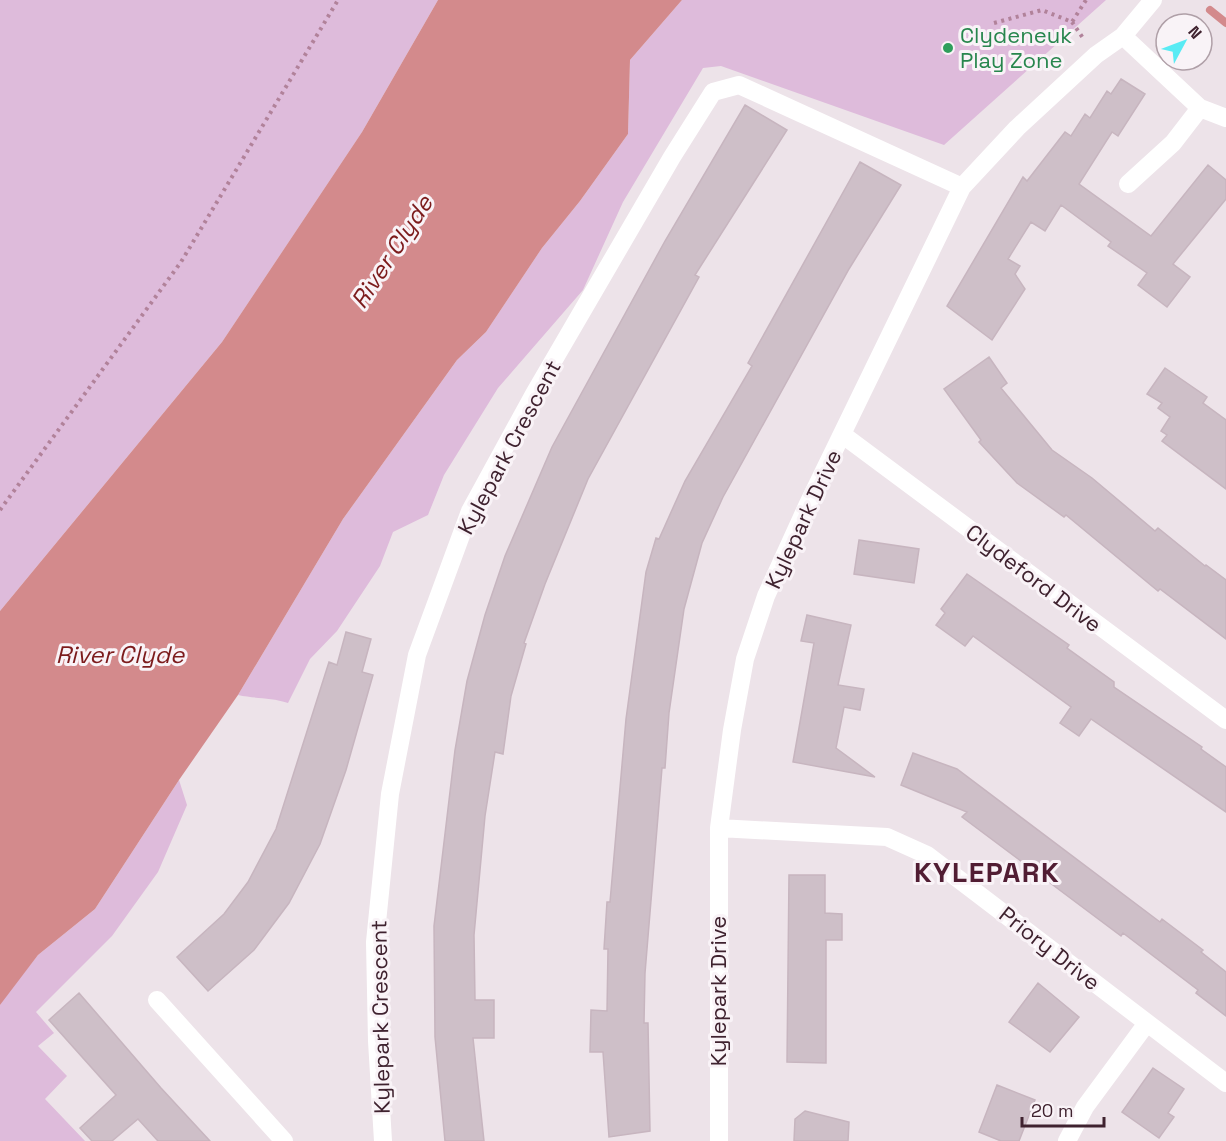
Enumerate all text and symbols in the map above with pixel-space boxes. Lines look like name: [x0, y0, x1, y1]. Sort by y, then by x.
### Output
north arrow: [1154, 12, 1214, 72]
place label: Clydeneuk Play Zone: [960, 21, 1072, 74]
text: N: [1183, 22, 1206, 43]
marker: Clydeneuk Play Zone: [941, 41, 955, 55]
water label: River Clyde: [344, 189, 440, 314]
street label: Kylepark Crescent: [451, 355, 567, 539]
street label: Kylepark Drive: [759, 445, 847, 593]
street label: Clydeford Drive: [960, 518, 1108, 638]
water label: River Clyde: [56, 639, 185, 670]
district label: KYLEPARK: [914, 854, 1060, 890]
street label: Priory Drive: [994, 900, 1106, 996]
street label: Kylepark Drive: [704, 916, 732, 1066]
street label: Kylepark Crescent: [364, 920, 396, 1114]
scale bar: [1022, 1090, 1104, 1128]
text: 20 m: [1031, 1099, 1074, 1122]

